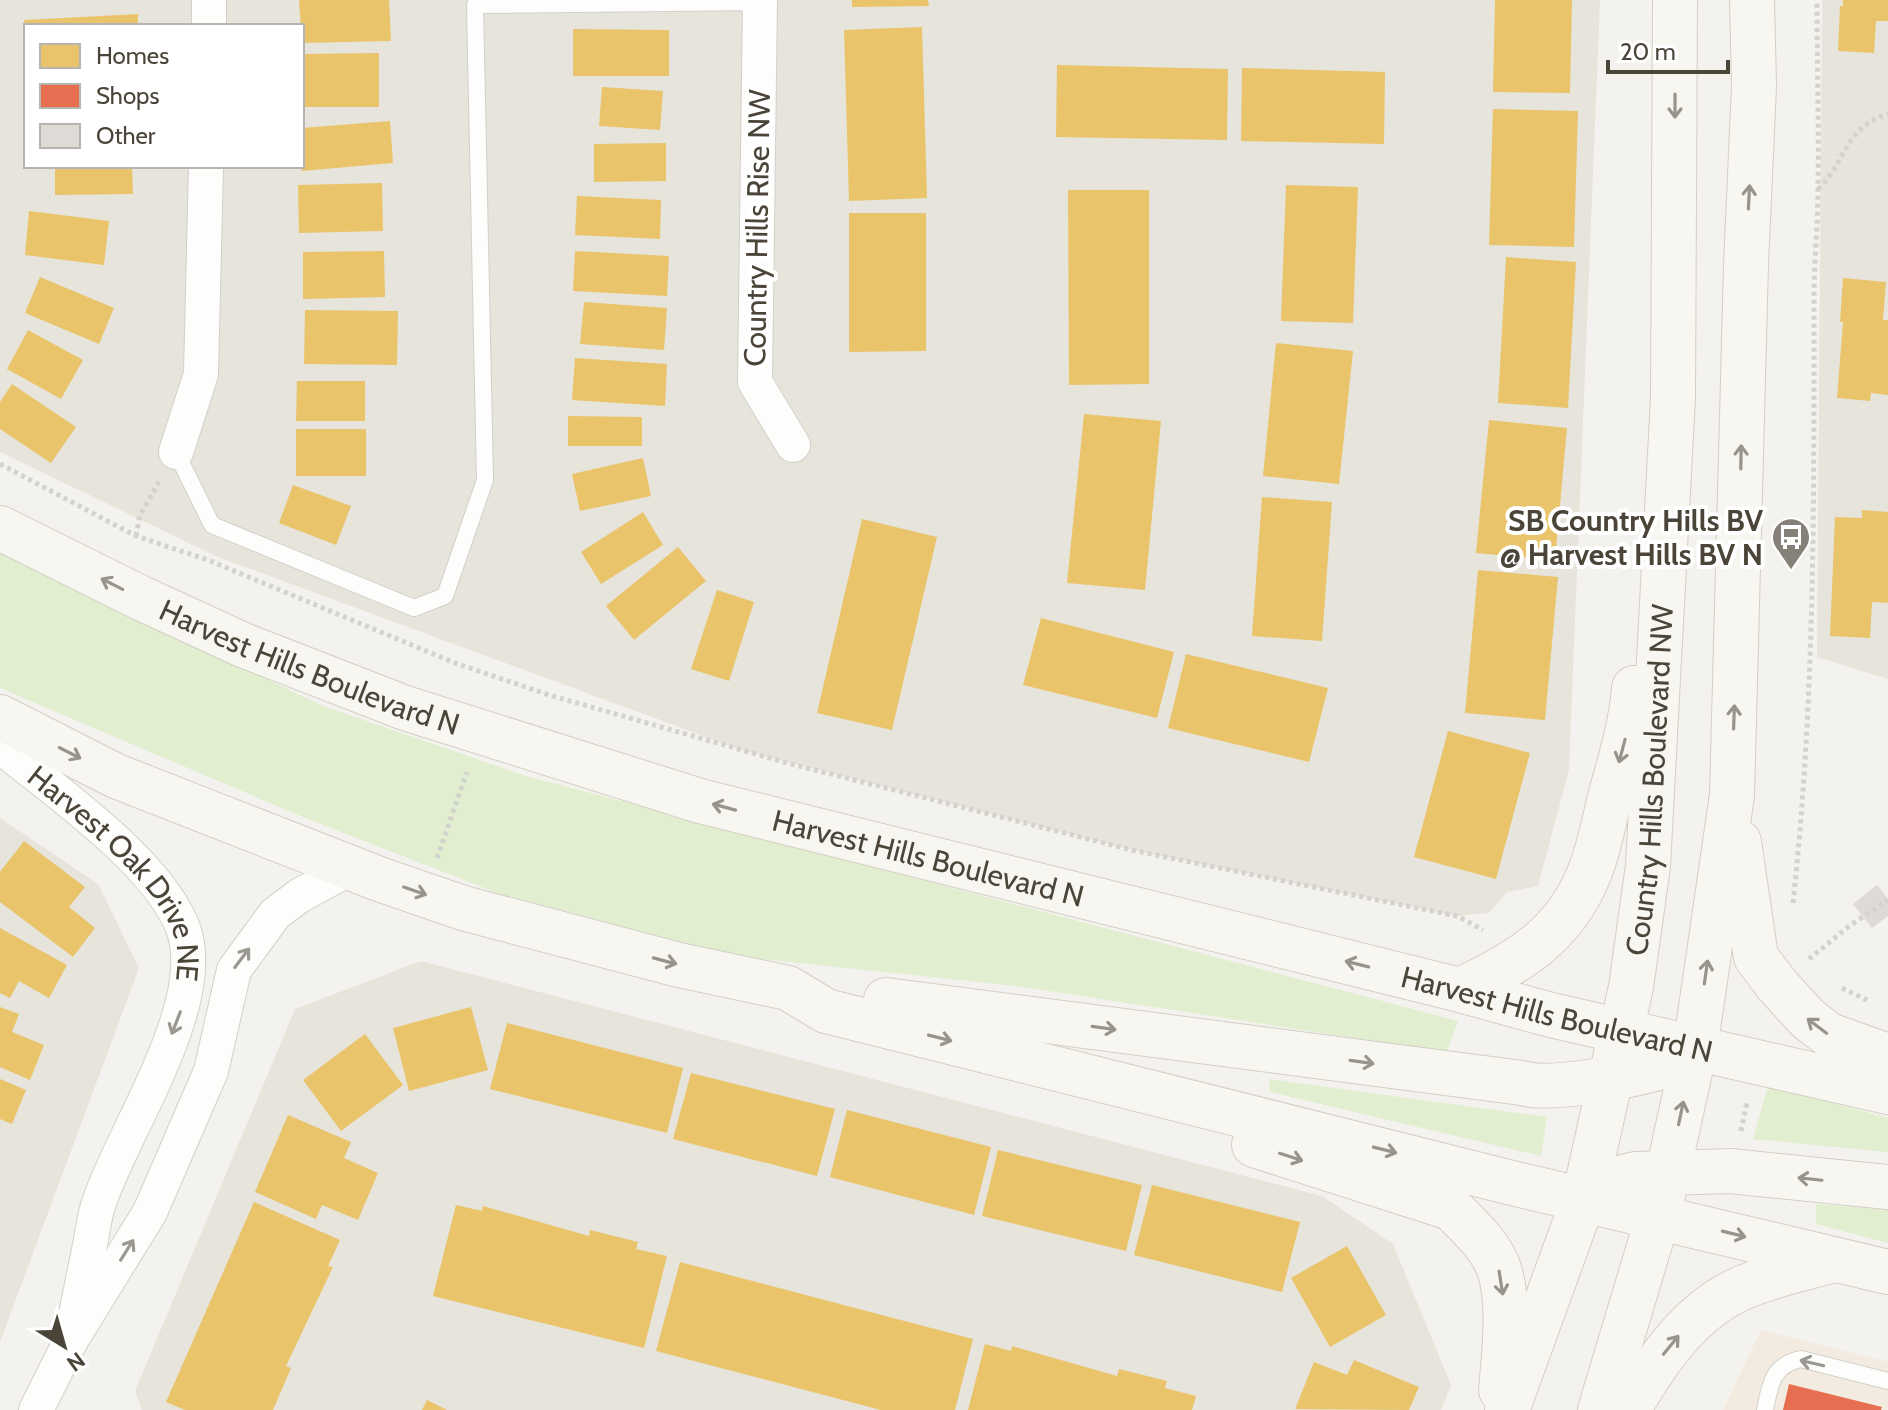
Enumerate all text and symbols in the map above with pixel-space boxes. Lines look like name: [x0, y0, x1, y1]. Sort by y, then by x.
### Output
legend: [24, 24, 304, 168]
scale bar: [1608, 24, 1728, 74]
text: 20 m: [1620, 37, 1676, 66]
text: Homes: [96, 41, 169, 70]
text: Shops: [96, 81, 159, 110]
street label: Country Hills Rise NW: [736, 89, 778, 367]
one-way arrow: [1667, 92, 1683, 119]
text: Other: [96, 121, 156, 150]
one-way arrow: [1741, 184, 1756, 211]
one-way arrow: [1733, 444, 1749, 471]
place label: SB Country Hills BV @ Harvest Hills BV N: [1499, 502, 1763, 573]
bus stop icon: SB Country Hills BV @ Harvest Hills BV N: [1770, 516, 1812, 571]
one-way arrow: [101, 576, 125, 591]
street label: Harvest Hills Boulevard N: [154, 591, 464, 743]
street label: Country Hills Boulevard NW: [1617, 602, 1680, 958]
one-way arrow: [1727, 704, 1742, 731]
one-way arrow: [1614, 737, 1629, 763]
one-way arrow: [57, 745, 81, 761]
street label: Harvest Oak Drive NE: [21, 757, 207, 983]
one-way arrow: [712, 798, 738, 813]
street label: Harvest Hills Boulevard N: [769, 801, 1088, 914]
one-way arrow: [402, 885, 427, 900]
one-way arrow: [234, 948, 251, 970]
one-way arrow: [651, 955, 677, 970]
one-way arrow: [1344, 956, 1370, 971]
street label: Harvest Hills Boulevard N: [1397, 958, 1716, 1070]
one-way arrow: [1699, 960, 1714, 985]
one-way arrow: [168, 1011, 182, 1035]
one-way arrow: [1807, 1017, 1828, 1034]
one-way arrow: [1091, 1021, 1116, 1036]
one-way arrow: [927, 1031, 953, 1046]
one-way arrow: [1349, 1055, 1374, 1070]
one-way arrow: [1674, 1101, 1689, 1126]
one-way arrow: [1372, 1143, 1397, 1158]
one-way arrow: [1279, 1150, 1304, 1165]
one-way arrow: [1797, 1171, 1824, 1186]
one-way arrow: [1721, 1228, 1747, 1243]
one-way arrow: [119, 1239, 135, 1262]
one-way arrow: [1495, 1270, 1510, 1295]
north arrow: [24, 1306, 104, 1386]
one-way arrow: [1663, 1335, 1680, 1356]
text: N: [61, 1346, 90, 1377]
one-way arrow: [1800, 1355, 1826, 1370]

